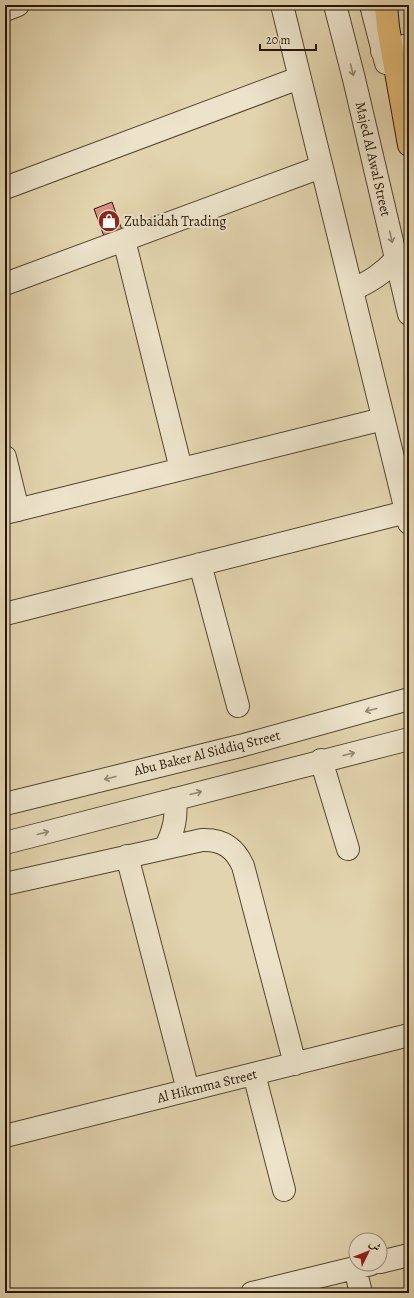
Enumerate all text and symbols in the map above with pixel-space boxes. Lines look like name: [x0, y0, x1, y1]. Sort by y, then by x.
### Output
scale bar: [260, 26, 316, 52]
text: 20 m: [266, 32, 290, 48]
one-way arrow: [348, 63, 356, 76]
street label: Majed Al Awal Street: [351, 100, 396, 219]
shop icon: Zubaidah Trading: [96, 208, 122, 234]
place label: Zubaidah Trading: [124, 212, 226, 231]
one-way arrow: [388, 230, 396, 243]
one-way arrow: [365, 707, 378, 714]
street label: Abu Baker Al Siddiq Street: [131, 726, 282, 781]
one-way arrow: [342, 749, 355, 757]
one-way arrow: [104, 775, 117, 782]
one-way arrow: [189, 789, 202, 796]
one-way arrow: [36, 829, 49, 836]
street label: Al Hikmma Street: [154, 1064, 259, 1108]
north arrow: [348, 1232, 388, 1272]
text: ش: [366, 1236, 384, 1255]

